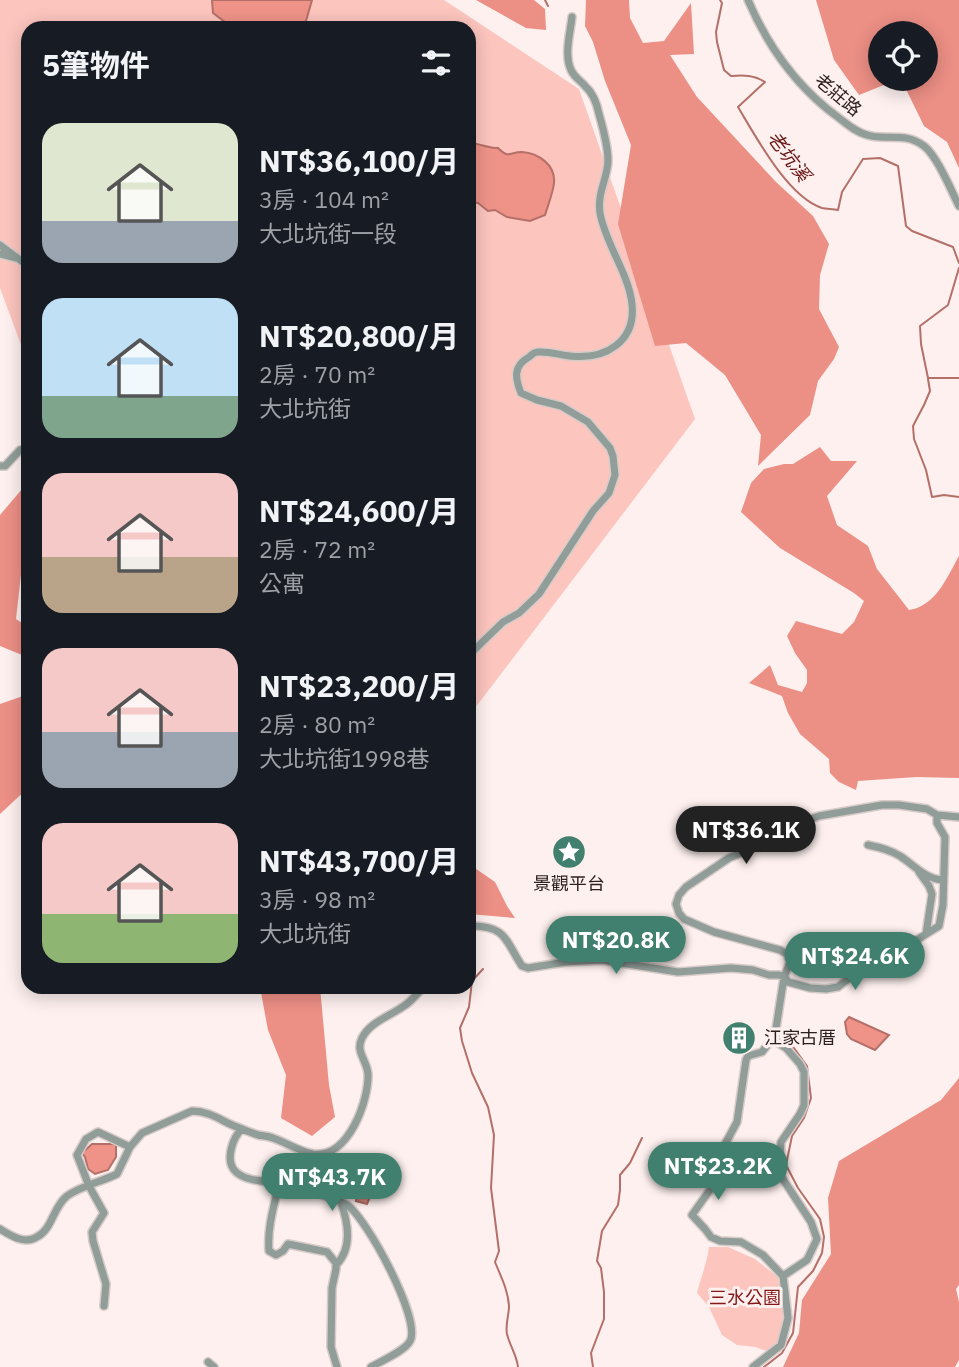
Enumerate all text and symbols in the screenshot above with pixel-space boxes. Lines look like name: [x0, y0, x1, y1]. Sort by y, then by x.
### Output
map controls: [868, 21, 938, 91]
button: locate: [868, 21, 938, 91]
icon: filters: [417, 44, 455, 82]
text: 5筆物件: [42, 45, 150, 84]
street label: 老莊路: [810, 68, 866, 121]
water label: 老坑溪: [762, 126, 818, 188]
text: NT$36,100/月: [259, 141, 459, 180]
icon: home: [98, 151, 182, 235]
text: 3房 · 104 m²: [259, 184, 389, 214]
text: 大北坑街一段: [259, 218, 397, 248]
text: NT$20,800/月: [259, 316, 459, 355]
icon: home: [98, 326, 182, 410]
text: 2房 · 70 m²: [259, 359, 375, 389]
text: 大北坑街: [259, 393, 351, 423]
text: NT$24,600/月: [259, 491, 459, 530]
icon: home: [98, 501, 182, 585]
text: 2房 · 72 m²: [259, 534, 375, 564]
text: 公寓: [259, 568, 305, 598]
text: NT$23,200/月: [259, 666, 459, 705]
icon: home: [98, 676, 182, 760]
text: 2房 · 80 m²: [259, 709, 375, 739]
text: 大北坑街1998巷: [259, 743, 429, 773]
pin: NT$36.1K: [674, 806, 818, 866]
text: NT$36.1K: [692, 814, 800, 844]
place icon: 景觀平台: [550, 833, 588, 871]
text: NT$43,700/月: [259, 841, 459, 880]
icon: home: [98, 851, 182, 935]
place label: 景觀平台: [533, 872, 605, 895]
text: 3房 · 98 m²: [259, 884, 375, 914]
pin: NT$20.8K: [544, 916, 688, 976]
text: 大北坑街: [259, 918, 351, 948]
text: NT$20.8K: [562, 924, 670, 954]
pin: NT$24.6K: [783, 932, 927, 992]
text: NT$24.6K: [801, 940, 909, 970]
building icon: 江家古厝: [720, 1019, 758, 1057]
place label: 江家古厝: [764, 1026, 836, 1049]
pin: NT$23.2K: [646, 1142, 790, 1202]
text: NT$23.2K: [664, 1150, 772, 1180]
pin: NT$43.7K: [260, 1154, 404, 1213]
text: NT$43.7K: [278, 1161, 386, 1191]
park label: 三水公園: [709, 1286, 781, 1309]

